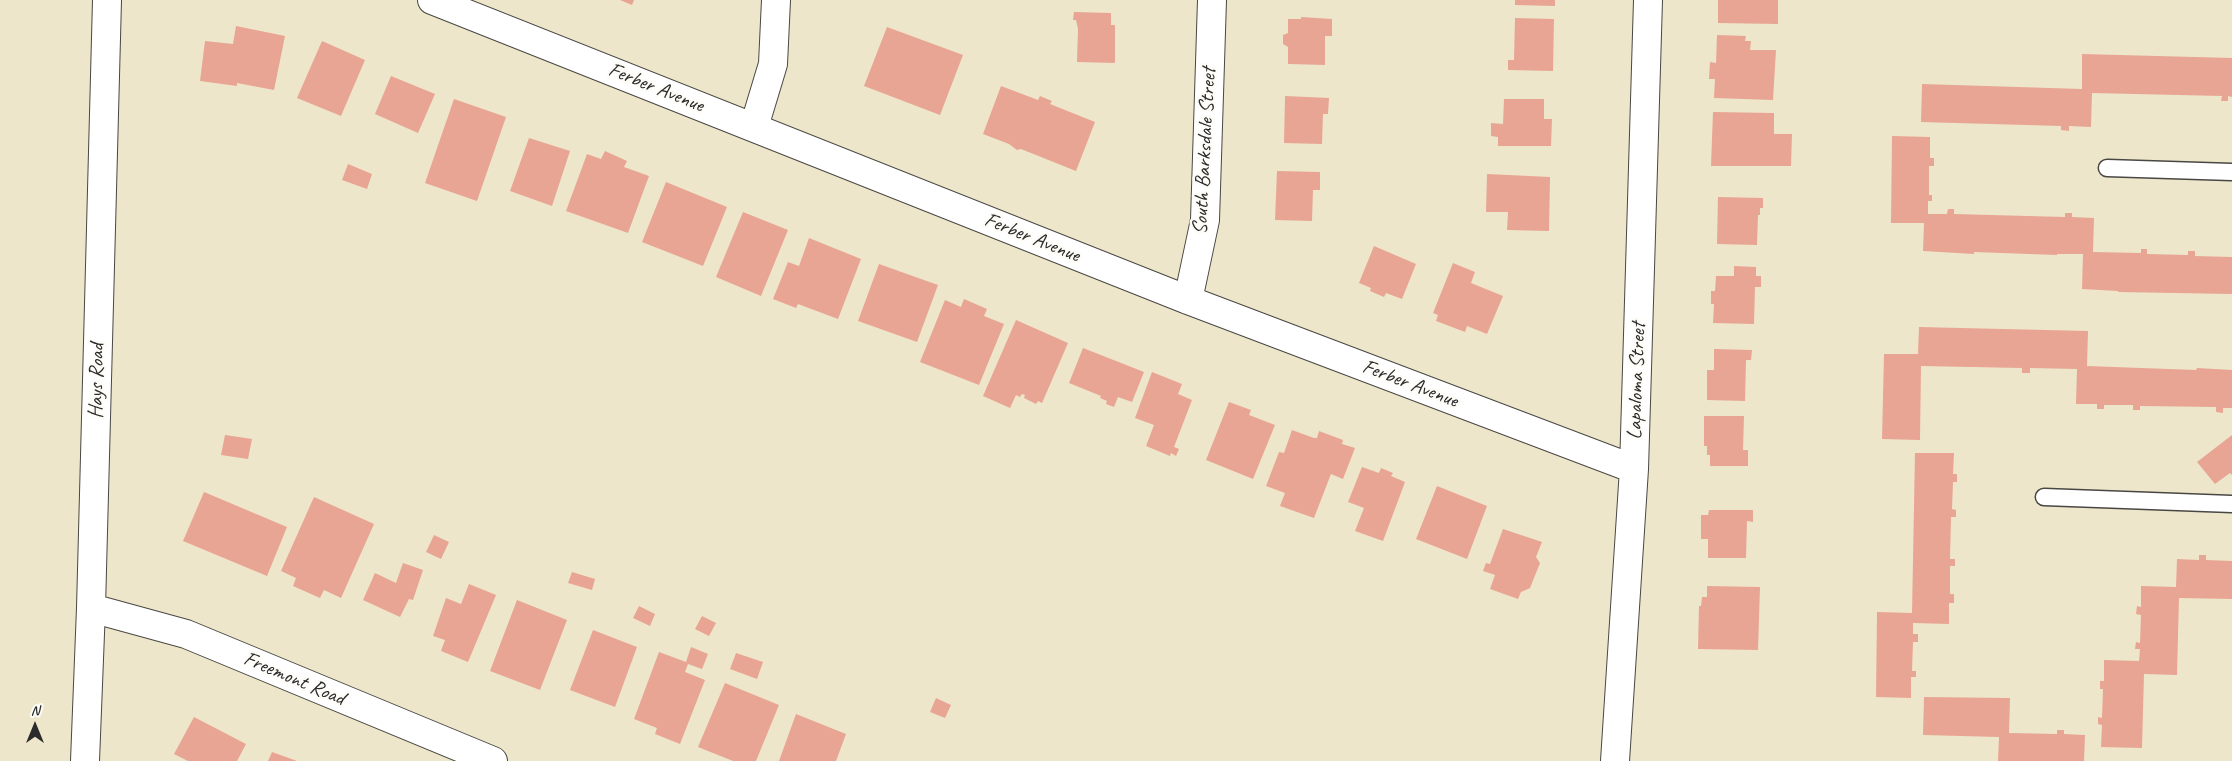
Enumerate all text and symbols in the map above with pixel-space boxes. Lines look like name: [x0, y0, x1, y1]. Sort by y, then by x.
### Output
street label: Ferber Avenue: [605, 58, 707, 118]
street label: South Barksdale Street: [1188, 67, 1222, 235]
street label: Ferber Avenue: [981, 208, 1083, 268]
street label: Lapaloma Street: [1622, 322, 1652, 440]
street label: Hays Road: [84, 343, 110, 419]
street label: Ferber Avenue: [1359, 354, 1461, 414]
street label: Freemont Road: [240, 646, 348, 712]
north arrow: [10, 701, 60, 751]
text: N: [31, 702, 39, 719]

